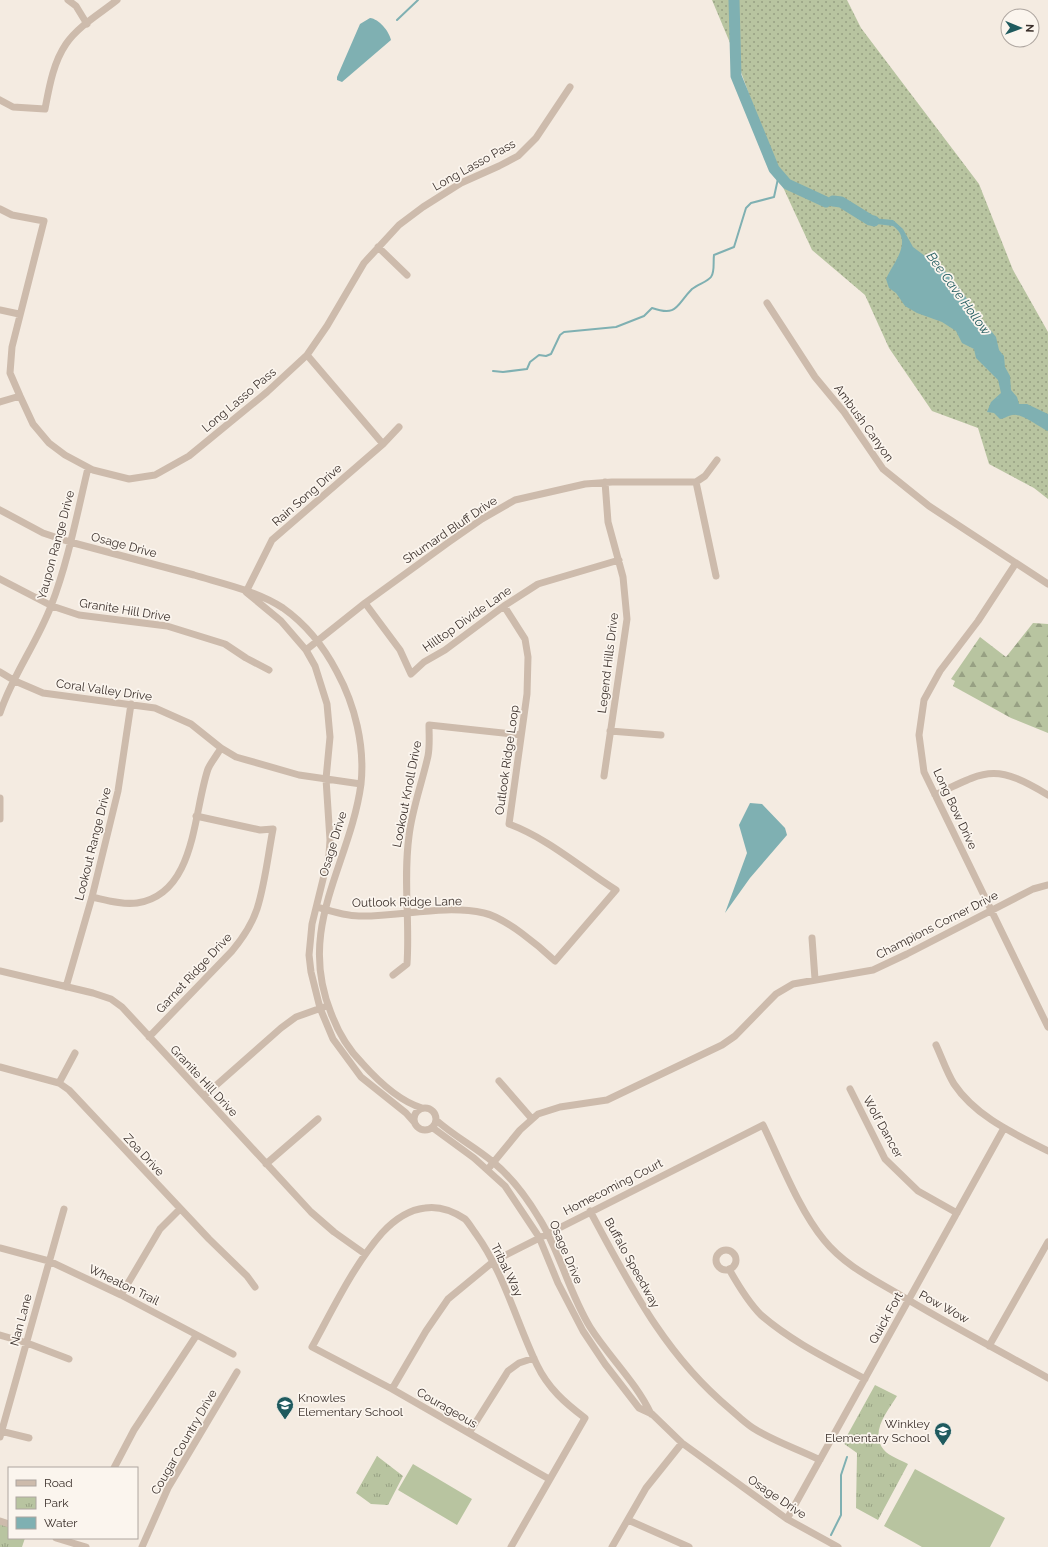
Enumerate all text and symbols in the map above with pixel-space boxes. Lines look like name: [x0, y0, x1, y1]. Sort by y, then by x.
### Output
north arrow: [1000, 8, 1040, 48]
text: N: [1023, 24, 1036, 32]
street label: Long Lasso Pass: [430, 136, 518, 194]
water label: Bee Cave Hollow: [924, 249, 994, 338]
street label: Long Lasso Pass: [199, 365, 279, 435]
street label: Ambush Canyon: [831, 382, 897, 464]
street label: Rain Song Drive: [269, 461, 345, 529]
street label: Yaupon Range Drive: [35, 489, 77, 601]
street label: Shumard Bluff Drive: [400, 493, 500, 567]
street label: Osage Drive: [90, 530, 158, 560]
street label: Hilltop Divide Lane: [420, 583, 514, 655]
street label: Granite Hill Drive: [78, 596, 172, 624]
street label: Legend Hills Drive: [595, 612, 621, 714]
street label: Coral Valley Drive: [55, 676, 153, 704]
street label: Outlook Ridge Loop: [492, 704, 522, 816]
street label: Lookout Knoll Drive: [390, 740, 424, 848]
street label: Long Bow Drive: [930, 766, 980, 852]
street label: Lookout Range Drive: [72, 786, 114, 902]
street label: Osage Drive: [316, 810, 350, 878]
street label: Champions Corner Drive: [874, 888, 1000, 962]
street label: Outlook Ridge Lane: [352, 894, 462, 910]
street label: Garnet Ridge Drive: [153, 930, 235, 1016]
street label: Granite Hill Drive: [167, 1042, 241, 1120]
street label: Wolf Dancer: [860, 1094, 906, 1161]
street label: Zoa Drive: [121, 1131, 167, 1179]
street label: Homecoming Court: [561, 1156, 665, 1218]
street label: Buffalo Speedway: [601, 1216, 663, 1311]
street label: Osage Drive: [546, 1218, 586, 1286]
street label: Tribal Way: [488, 1241, 526, 1299]
street label: Wheaton Trail: [86, 1262, 162, 1308]
street label: Pow Wow: [917, 1288, 972, 1327]
street label: Quick Fort: [866, 1290, 906, 1346]
street label: Nan Lane: [7, 1292, 35, 1348]
street label: Courageous: [414, 1385, 480, 1431]
street label: Cougar Country Drive: [148, 1387, 220, 1497]
place label: Knowles Elementary School: [298, 1391, 404, 1419]
school or university icon: Knowles Elementary School: [275, 1395, 295, 1420]
place label: Winkley Elementary School: [825, 1417, 931, 1445]
school or university icon: Winkley Elementary School: [933, 1421, 953, 1446]
legend: [8, 1467, 138, 1539]
street label: Osage Drive: [745, 1472, 809, 1522]
text: Road: [44, 1476, 73, 1490]
text: Park: [44, 1496, 69, 1510]
text: Water: [44, 1516, 78, 1530]

